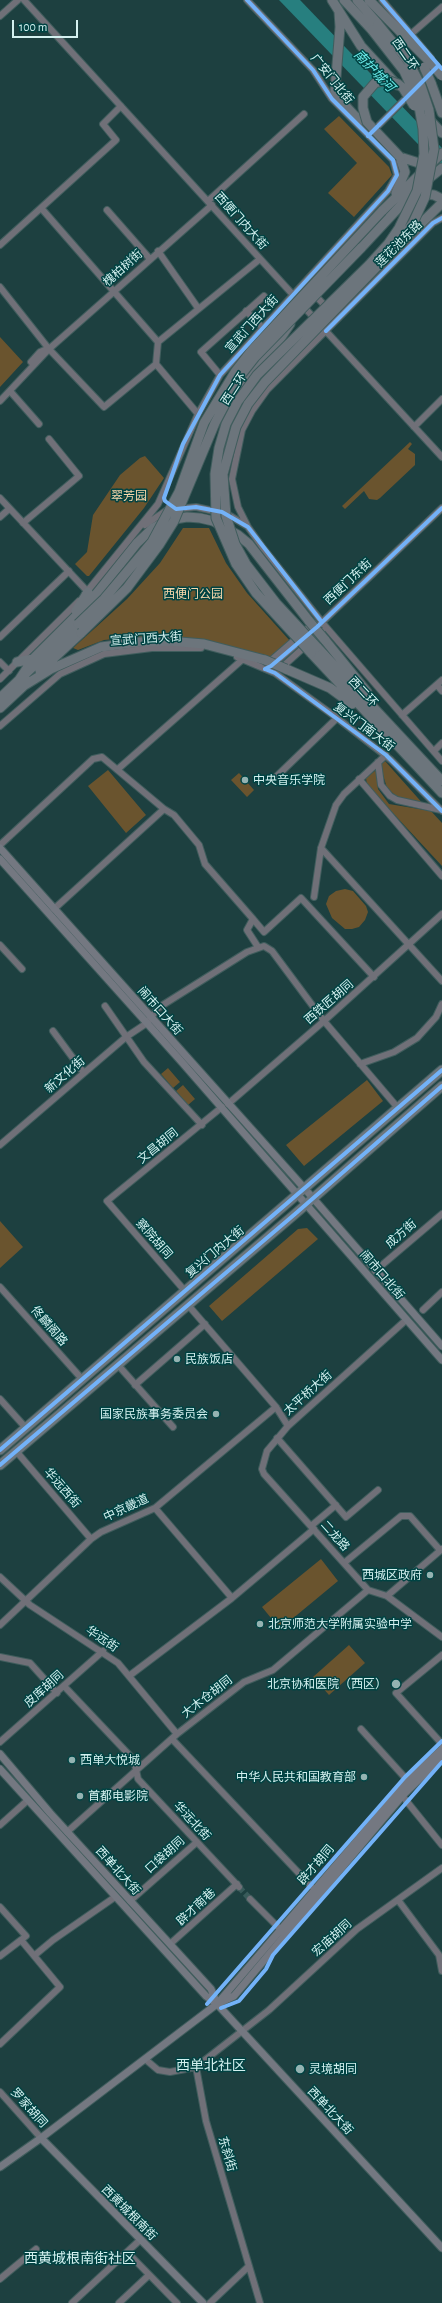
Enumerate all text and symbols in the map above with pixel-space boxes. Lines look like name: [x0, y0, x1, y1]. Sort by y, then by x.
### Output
scale bar: [14, 12, 80, 38]
text: 100 m: [19, 21, 47, 33]
street label: 西二环: [389, 35, 421, 73]
water label: 南护城河: [350, 47, 398, 95]
street label: 广安门北街: [308, 51, 356, 107]
street label: 西便门内大街: [212, 189, 270, 253]
street label: 莲花池东路: [373, 218, 425, 270]
street label: 槐柏树街: [100, 247, 146, 289]
street label: 宣武门西大街: [223, 292, 281, 356]
street label: 西二环: [218, 370, 250, 408]
park label: 翠芳园: [111, 489, 147, 503]
street label: 西便门东街: [321, 556, 375, 608]
park label: 西便门公园: [163, 587, 223, 601]
street label: 宣武门西大街: [110, 629, 182, 649]
street label: 西二环: [345, 674, 381, 710]
street label: 复兴门南大街: [331, 700, 397, 754]
place label: 中央音乐学院: [253, 773, 325, 787]
marker: 中央音乐学院: [240, 775, 250, 785]
street label: 西铁匠胡同: [302, 977, 356, 1027]
street label: 闹市口大街: [135, 984, 185, 1038]
street label: 新文化街: [42, 1054, 88, 1096]
street label: 文昌胡同: [135, 1125, 181, 1167]
street label: 察院胡同: [133, 1216, 175, 1262]
street label: 成方街: [383, 1217, 419, 1251]
street label: 复兴门内大街: [183, 1223, 247, 1281]
street label: 闹市口北街: [357, 1248, 407, 1302]
street label: 佟麟阁路: [28, 1303, 70, 1349]
place label: 民族饭店: [185, 1352, 233, 1366]
marker: 民族饭店: [172, 1354, 182, 1364]
street label: 太平桥大街: [281, 1368, 335, 1418]
place label: 国家民族事务委员会: [100, 1407, 208, 1421]
marker: 国家民族事务委员会: [211, 1409, 221, 1419]
street label: 华远西街: [41, 1465, 83, 1511]
street label: 中京畿道: [101, 1491, 151, 1525]
street label: 二龙路: [318, 1518, 352, 1554]
place label: 西城区政府: [362, 1568, 422, 1582]
marker: 西城区政府: [425, 1570, 435, 1580]
place label: 北京师范大学附属实验中学: [268, 1617, 412, 1631]
marker: 北京师范大学附属实验中学: [255, 1619, 265, 1629]
street label: 华远街: [83, 1623, 121, 1655]
street label: 皮库胡同: [21, 1668, 67, 1710]
street label: 大木仓胡同: [179, 1673, 235, 1721]
place label: 北京协和医院（西区）: [267, 1677, 387, 1691]
marker: 北京协和医院（西区）: [390, 1678, 402, 1690]
place label: 西单大悦城: [80, 1753, 140, 1767]
marker: 西单大悦城: [67, 1755, 77, 1765]
place label: 中华人民共和国教育部: [236, 1770, 356, 1784]
marker: 中华人民共和国教育部: [359, 1772, 369, 1782]
place label: 首都电影院: [88, 1789, 148, 1803]
marker: 首都电影院: [75, 1791, 85, 1801]
street label: 华远北街: [170, 1799, 214, 1843]
street label: 口袋胡同: [142, 1834, 188, 1876]
street label: 辟才胡同: [295, 1842, 337, 1888]
street label: 西单北大街: [93, 1844, 143, 1898]
street label: 辟才南巷: [174, 1885, 218, 1929]
street label: 宏庙胡同: [309, 1917, 355, 1959]
district label: 西单北社区: [176, 2058, 246, 2074]
place label: 灵境胡同: [309, 2062, 357, 2076]
marker: 灵境胡同: [294, 2063, 306, 2075]
street label: 西单北大街: [304, 2084, 356, 2138]
street label: 罗家胡同: [8, 2085, 50, 2131]
street label: 东斜街: [215, 2135, 239, 2173]
street label: 西黄城根南街: [98, 2182, 160, 2244]
district label: 西黄城根南街社区: [24, 2251, 136, 2267]

